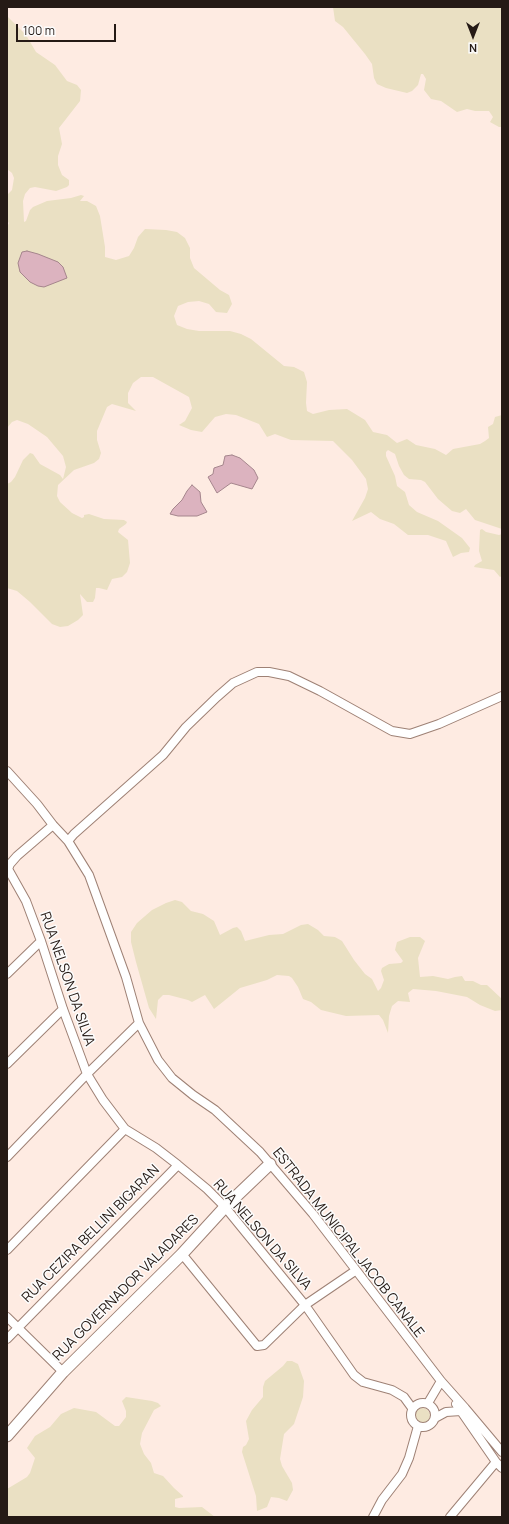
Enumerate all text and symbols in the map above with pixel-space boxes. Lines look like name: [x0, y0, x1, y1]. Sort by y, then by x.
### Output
scale bar: [18, 16, 118, 42]
north arrow: [453, 16, 493, 56]
text: 100 m: [23, 22, 55, 39]
text: N: [469, 41, 477, 56]
street label: RUA NELSON DA SILVA: [36, 910, 98, 1048]
street label: ESTRADA MUNICIPAL JACOB CANALE: [269, 1145, 427, 1341]
street label: RUA CEZIRA BELLINI BIGARAN: [19, 1162, 163, 1306]
street label: RUA NELSON DA SILVA: [209, 1176, 315, 1294]
street label: RUA GOVERNADOR VALADARES: [49, 1211, 203, 1365]

